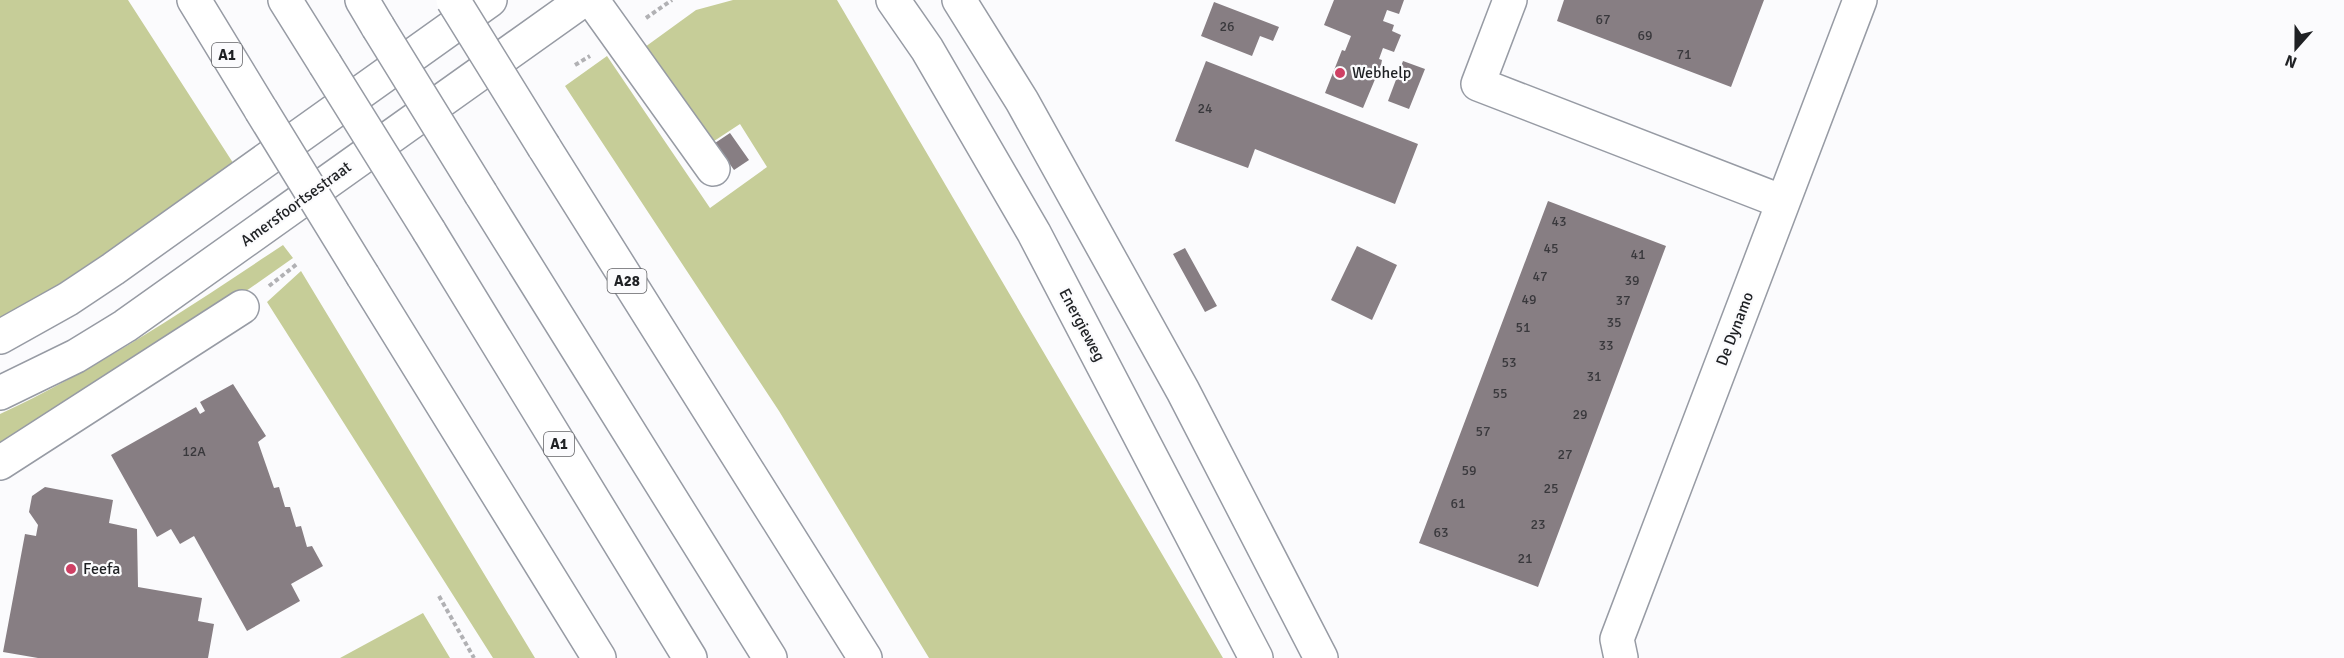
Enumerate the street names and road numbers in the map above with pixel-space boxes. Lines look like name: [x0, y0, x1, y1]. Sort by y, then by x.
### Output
road number: A1: [212, 43, 242, 67]
street label: Amersfoortsestraat: [237, 157, 356, 251]
road number: A28: [608, 269, 646, 293]
street label: Energieweg: [1054, 285, 1110, 365]
street label: De Dynamo: [1712, 289, 1758, 369]
road number: A1: [544, 432, 574, 456]

